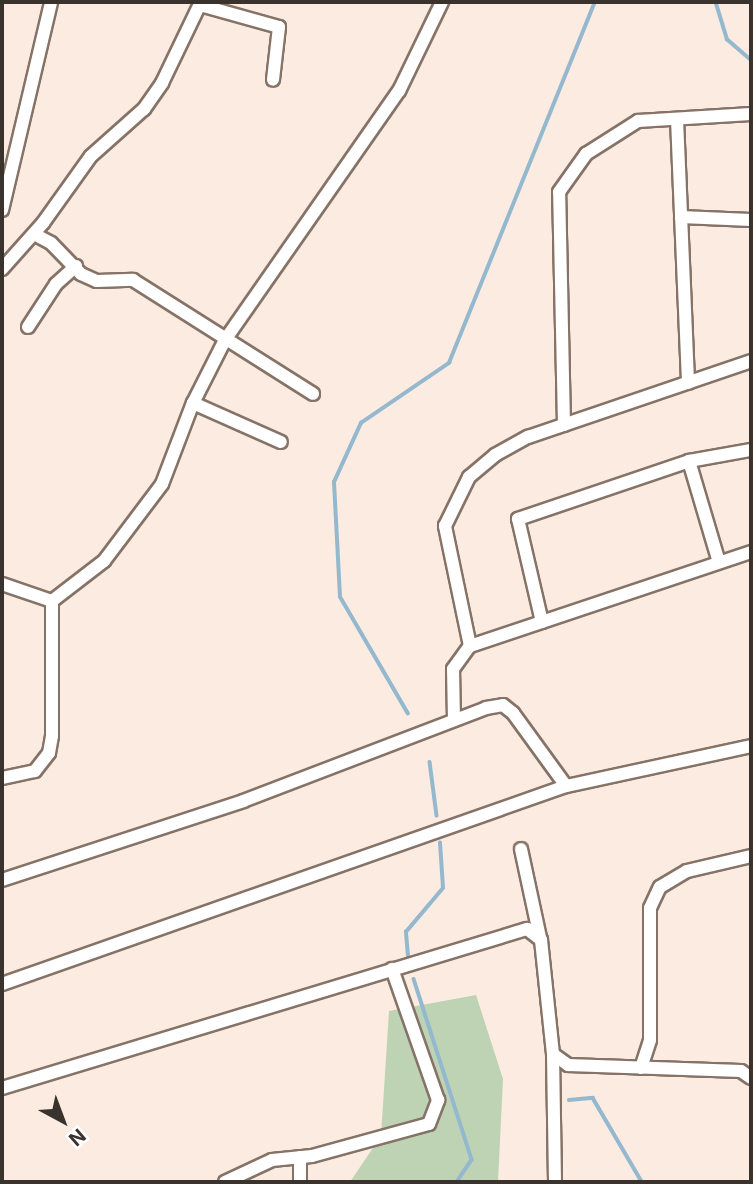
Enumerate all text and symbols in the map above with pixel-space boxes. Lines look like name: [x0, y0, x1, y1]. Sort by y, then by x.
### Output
north arrow: [28, 1086, 98, 1156]
text: N: [64, 1124, 90, 1151]

